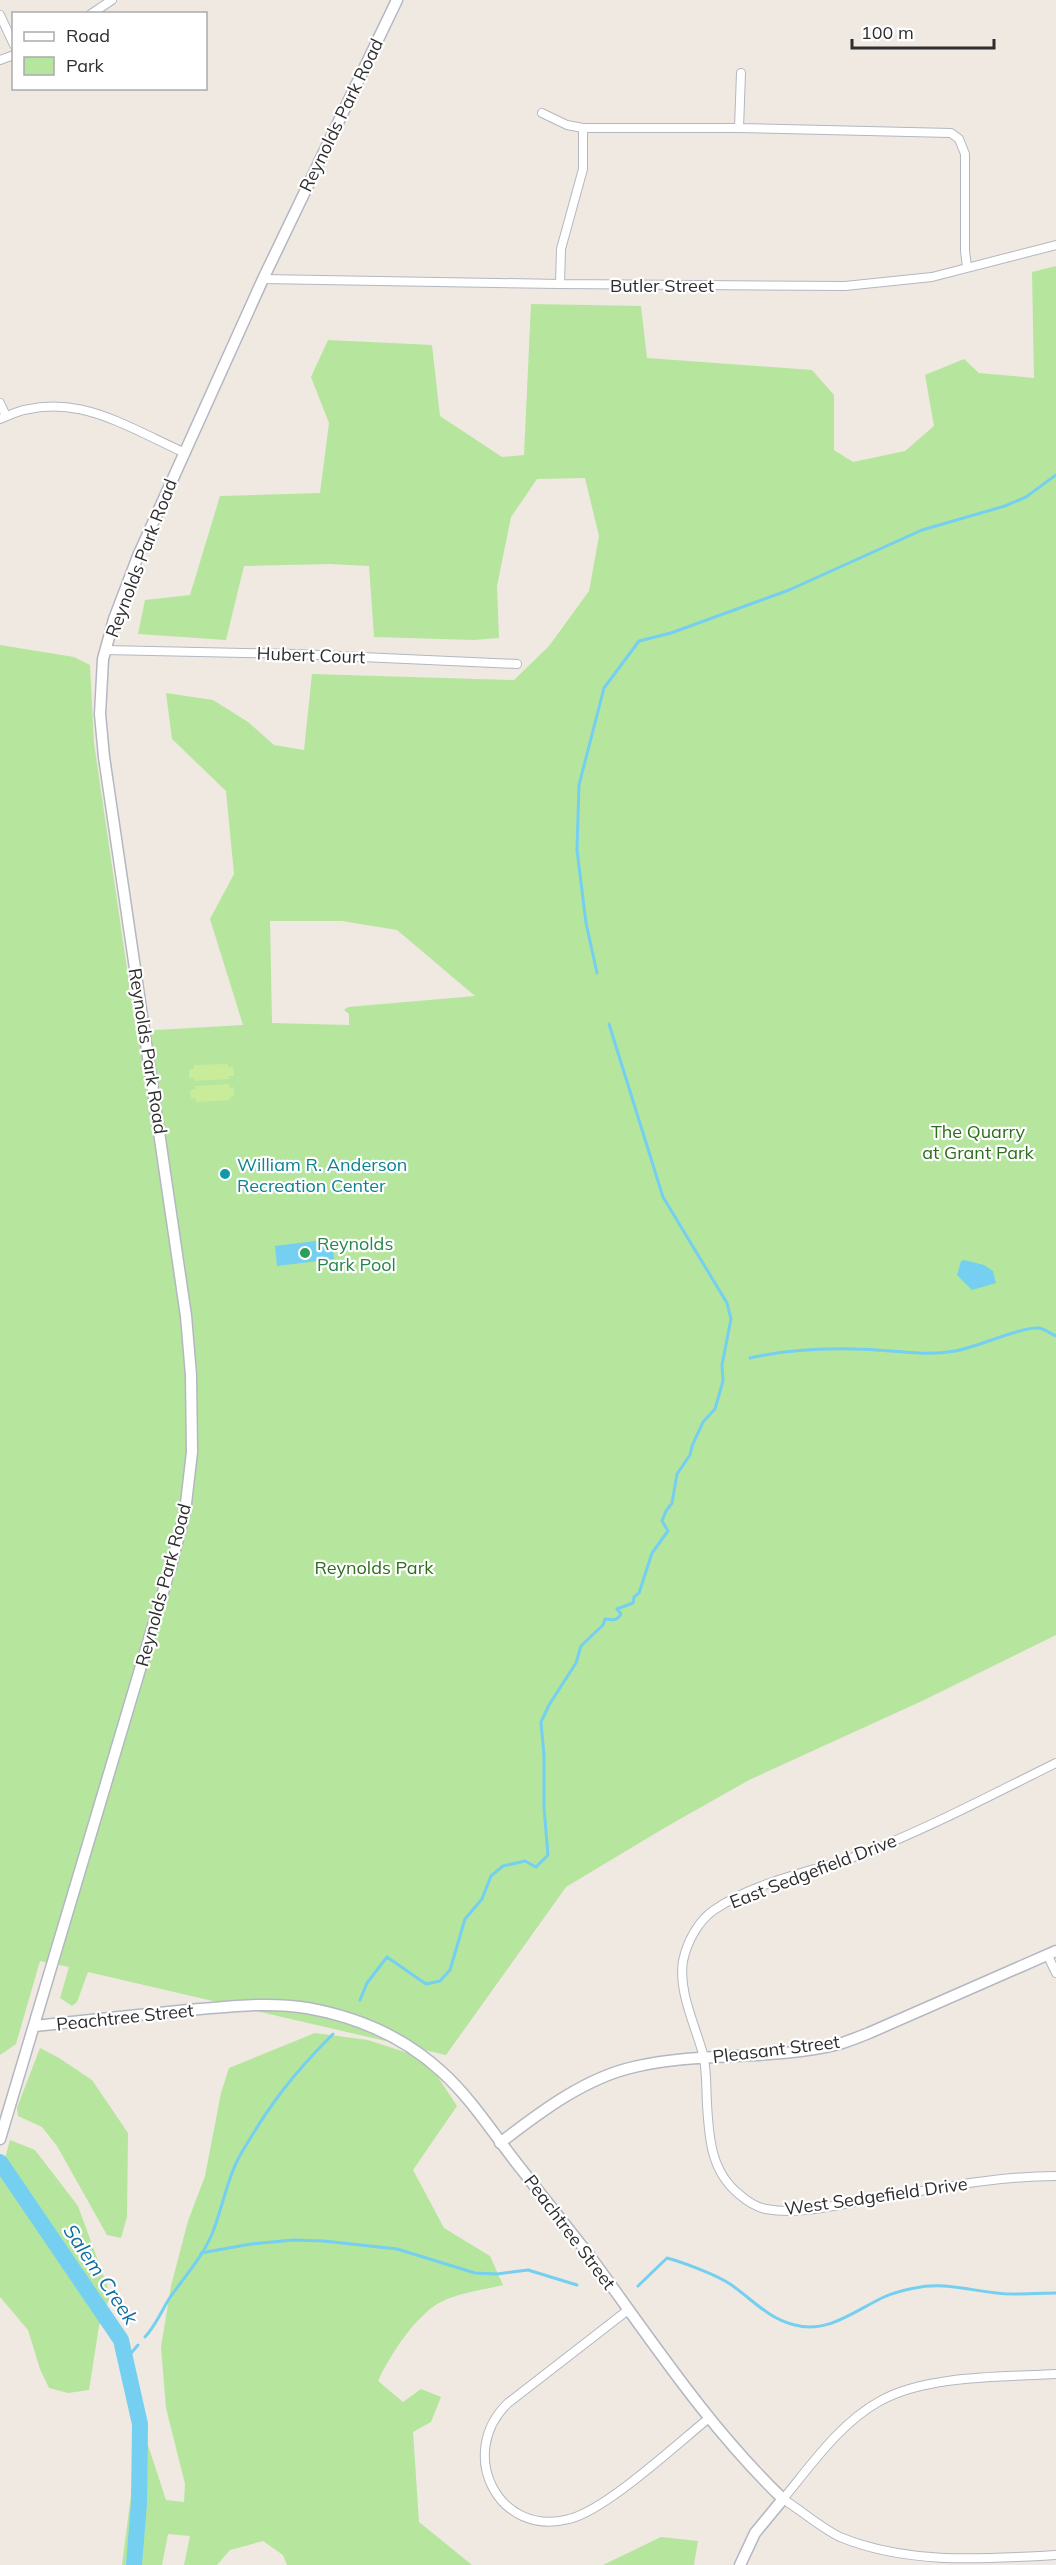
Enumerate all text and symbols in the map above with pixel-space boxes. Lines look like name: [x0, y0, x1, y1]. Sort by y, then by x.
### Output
legend: [12, 12, 207, 90]
scale bar: [852, 12, 994, 50]
text: 100 m: [861, 21, 914, 44]
text: Road: [66, 24, 110, 47]
street label: Reynolds Park Road: [294, 35, 388, 195]
text: Park: [66, 54, 105, 77]
street label: Butler Street: [610, 274, 714, 297]
street label: Reynolds Park Road: [100, 476, 182, 640]
street label: Hubert Court: [256, 642, 366, 668]
street label: Reynolds Park Road: [124, 966, 172, 1136]
park label: The Quarry at Grant Park: [922, 1120, 1035, 1164]
place label: William R. Anderson Recreation Center: [237, 1153, 407, 1197]
marker: William R. Anderson Recreation Center: [218, 1167, 232, 1181]
place label: Reynolds Park Pool: [317, 1232, 396, 1276]
marker: Reynolds Park Pool: [298, 1246, 312, 1260]
street label: Reynolds Park Road: [130, 1501, 196, 1669]
park label: Reynolds Park: [315, 1556, 434, 1579]
street label: East Sedgefield Drive: [726, 1829, 900, 1913]
street label: Peachtree Street: [55, 1998, 195, 2036]
street label: Pleasant Street: [711, 2030, 841, 2068]
street label: Peachtree Street: [519, 2170, 621, 2294]
street label: West Sedgefield Drive: [783, 2172, 969, 2220]
water label: Salem Creek: [58, 2219, 144, 2330]

